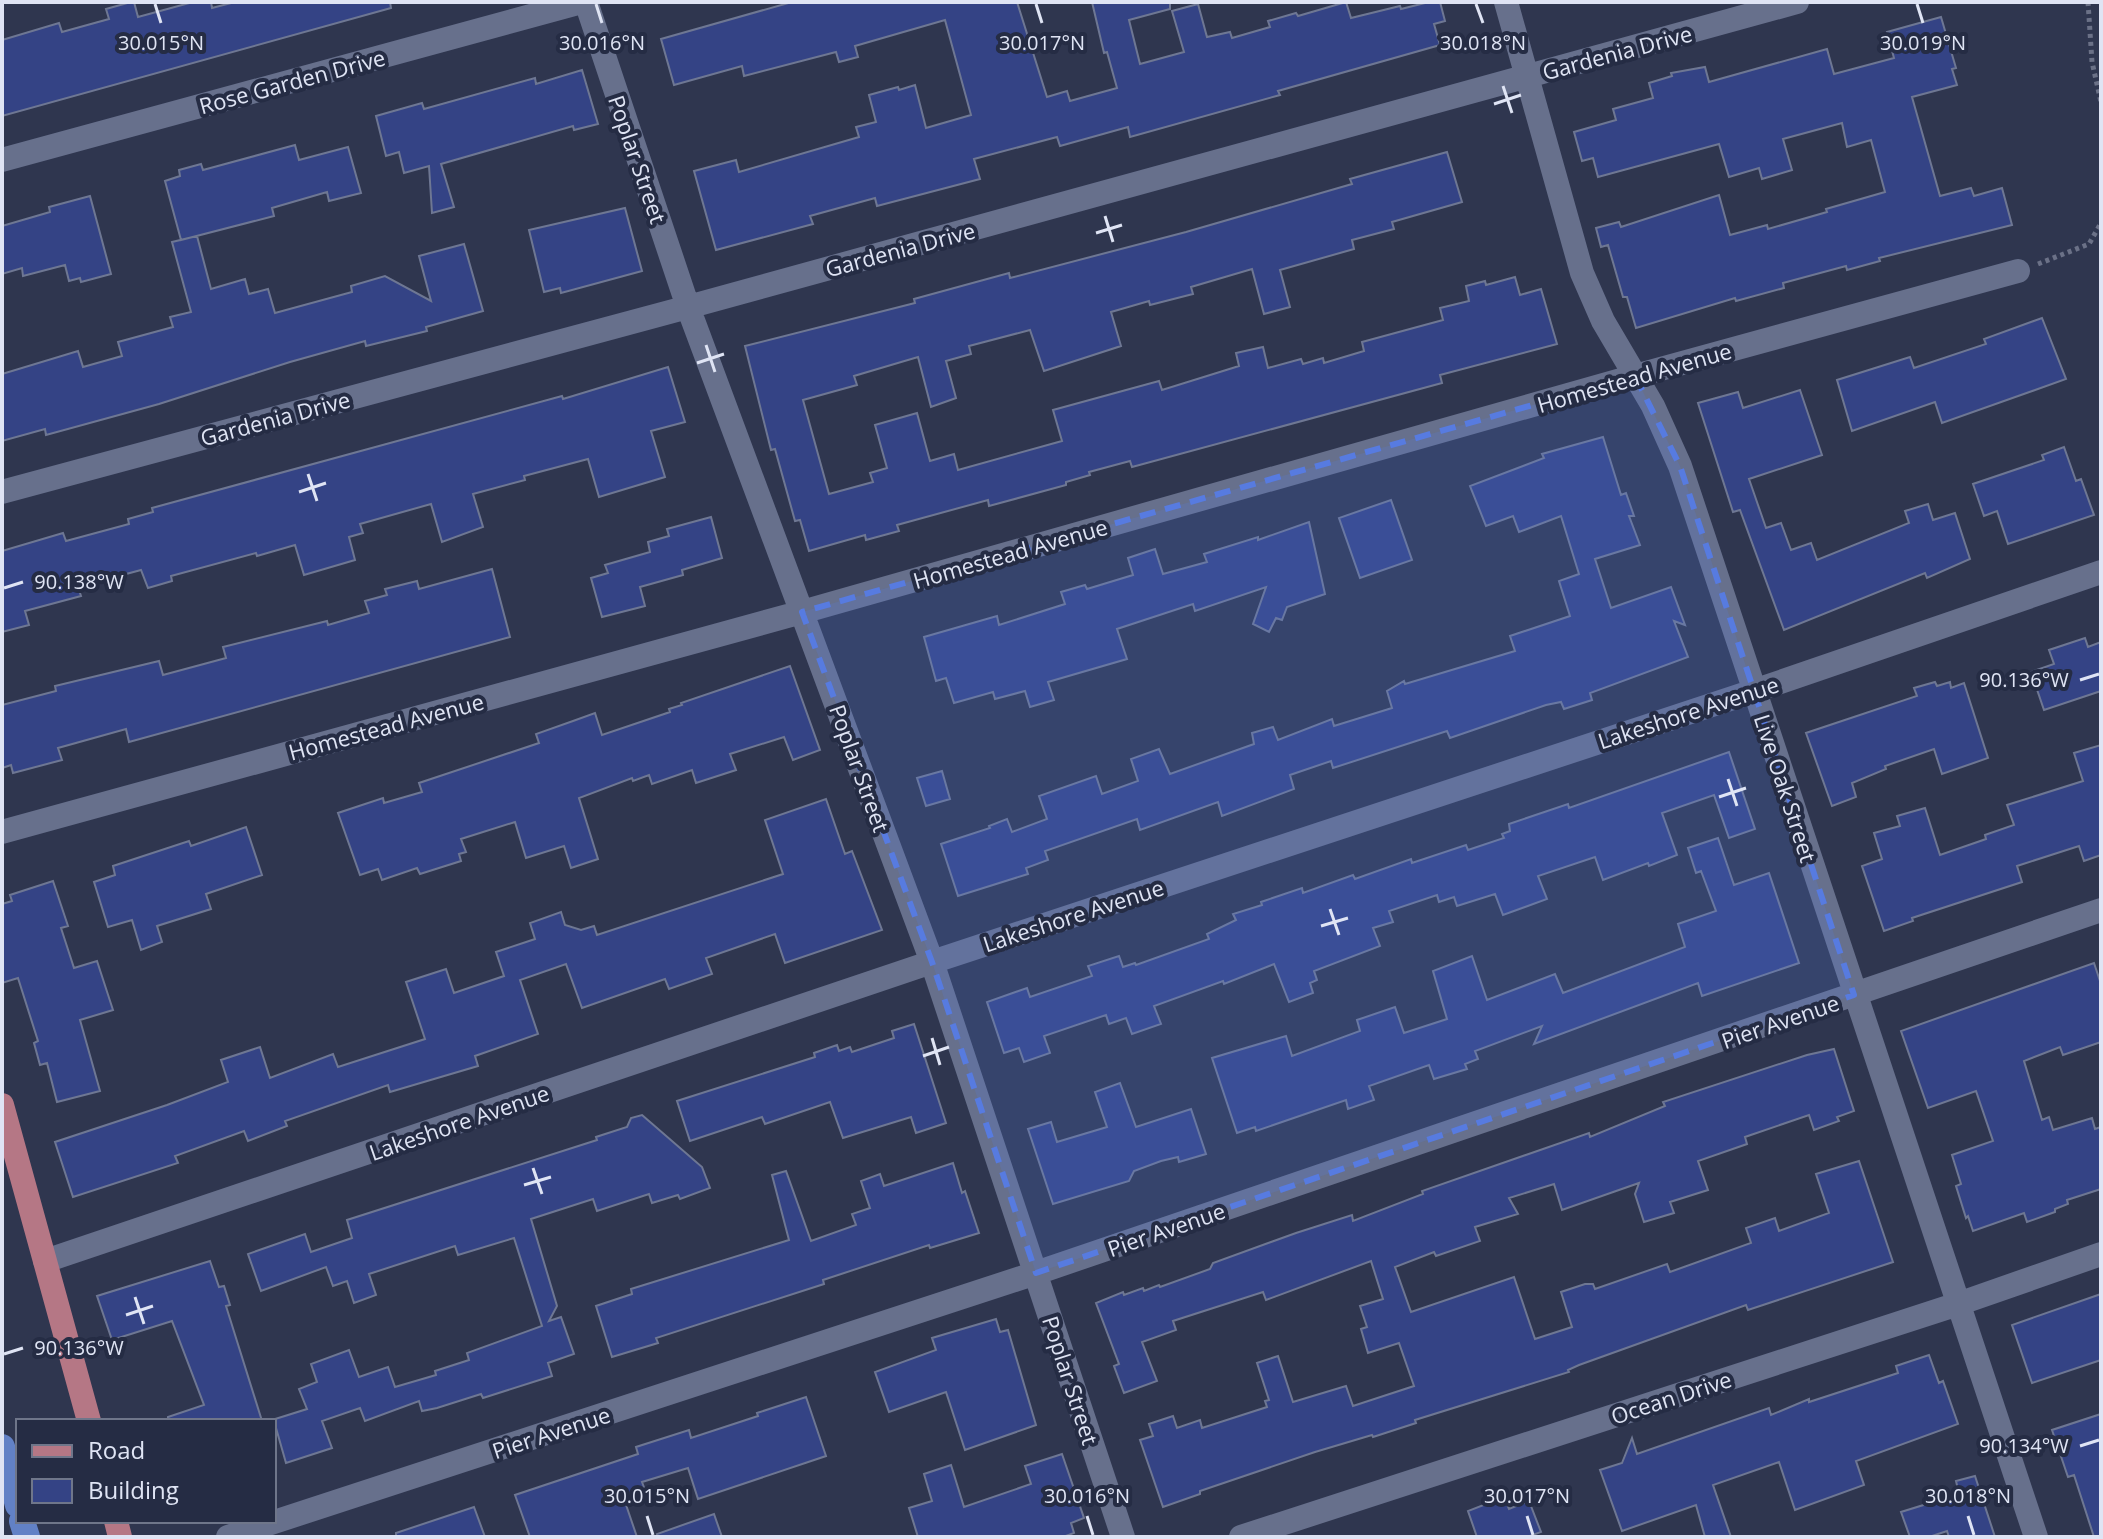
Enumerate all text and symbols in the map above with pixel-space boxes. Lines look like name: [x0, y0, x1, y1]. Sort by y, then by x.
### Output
street label: Gardenia Drive: [1539, 18, 1695, 86]
text: 30.015°N: [118, 29, 204, 56]
text: 30.016°N: [559, 29, 645, 56]
text: 30.017°N: [999, 29, 1085, 56]
text: 30.018°N: [1440, 29, 1526, 56]
text: 30.019°N: [1880, 29, 1966, 56]
street label: Rose Garden Drive: [196, 42, 388, 120]
street label: Poplar Street: [602, 91, 674, 227]
street label: Gardenia Drive: [822, 215, 978, 283]
street label: Homestead Avenue: [1533, 335, 1735, 419]
street label: Gardenia Drive: [197, 384, 353, 452]
street label: Homestead Avenue: [909, 511, 1111, 595]
text: 90.138°W: [34, 568, 124, 595]
text: 90.136°W: [1979, 666, 2069, 693]
street label: Lakeshore Avenue: [1594, 669, 1782, 755]
street label: Homestead Avenue: [285, 686, 487, 766]
street label: Poplar Street: [823, 700, 897, 836]
street label: Live Oak Street: [1748, 710, 1824, 866]
street label: Lakeshore Avenue: [979, 872, 1167, 958]
street label: Pier Avenue: [1717, 987, 1843, 1055]
street label: Lakeshore Avenue: [365, 1077, 553, 1167]
street label: Pier Avenue: [1103, 1195, 1229, 1263]
street label: Poplar Street: [1036, 1312, 1106, 1448]
text: 90.136°W: [34, 1334, 124, 1361]
street label: Ocean Drive: [1607, 1363, 1735, 1431]
street label: Pier Avenue: [488, 1399, 614, 1465]
legend: [16, 1419, 276, 1523]
text: 90.134°W: [1979, 1432, 2069, 1459]
text: Road: [88, 1433, 145, 1466]
text: Building: [88, 1473, 179, 1506]
text: 30.015°N: [604, 1482, 690, 1509]
text: 30.016°N: [1044, 1482, 1130, 1509]
text: 30.017°N: [1484, 1482, 1570, 1509]
text: 30.018°N: [1925, 1482, 2011, 1509]

